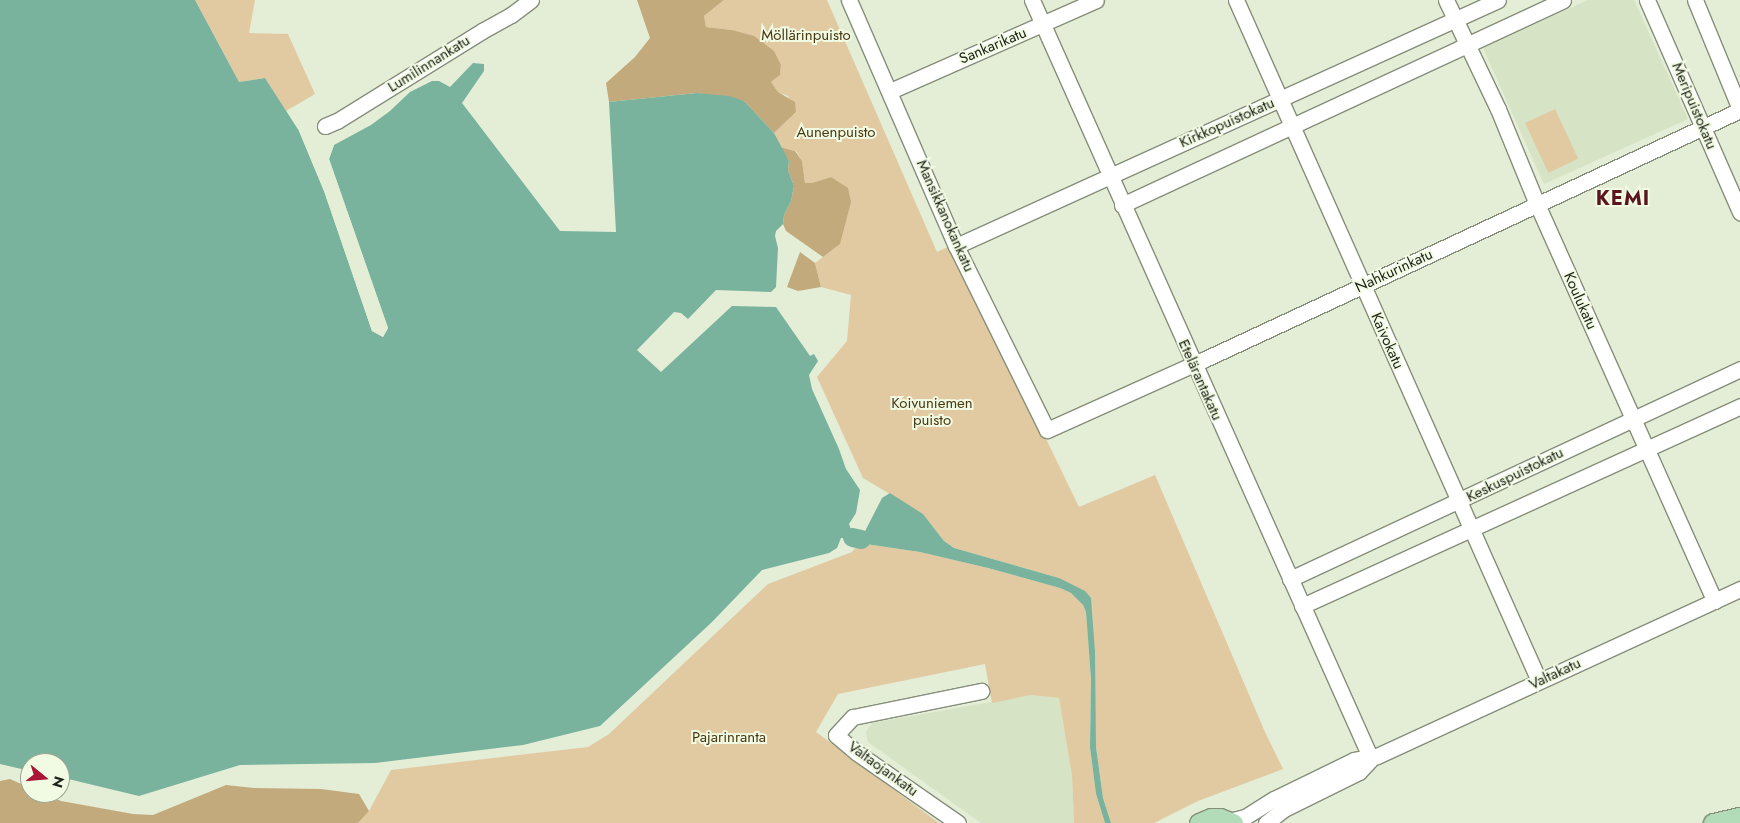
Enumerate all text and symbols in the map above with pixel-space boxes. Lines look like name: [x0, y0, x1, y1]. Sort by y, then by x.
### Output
street label: Sankarikatu: [957, 24, 1029, 68]
park label: Möllärinpuisto: [761, 27, 851, 45]
street label: Lumilinnankatu: [385, 32, 473, 96]
street label: Meripuistokatu: [1668, 60, 1720, 152]
street label: Kirkkopuistokatu: [1177, 94, 1277, 152]
park label: Aunenpuisto: [796, 124, 876, 142]
street label: Mansikkanokankatu: [912, 157, 978, 275]
district label: KEMI: [1595, 186, 1651, 210]
street label: Nahkurinkatu: [1352, 245, 1436, 297]
street label: Koulukatu: [1559, 270, 1601, 332]
street label: Kaivokatu: [1367, 310, 1407, 372]
street label: Etelärantakatu: [1174, 337, 1226, 423]
park label: Koivuniemen puisto: [891, 394, 973, 429]
street label: Keskuspuistokatu: [1464, 444, 1566, 506]
street label: Valtakatu: [1526, 654, 1584, 694]
park label: Pajarinranta: [692, 729, 766, 747]
street label: Valtaojankatu: [844, 738, 922, 800]
north arrow: [20, 753, 70, 803]
text: N: [47, 774, 70, 790]

